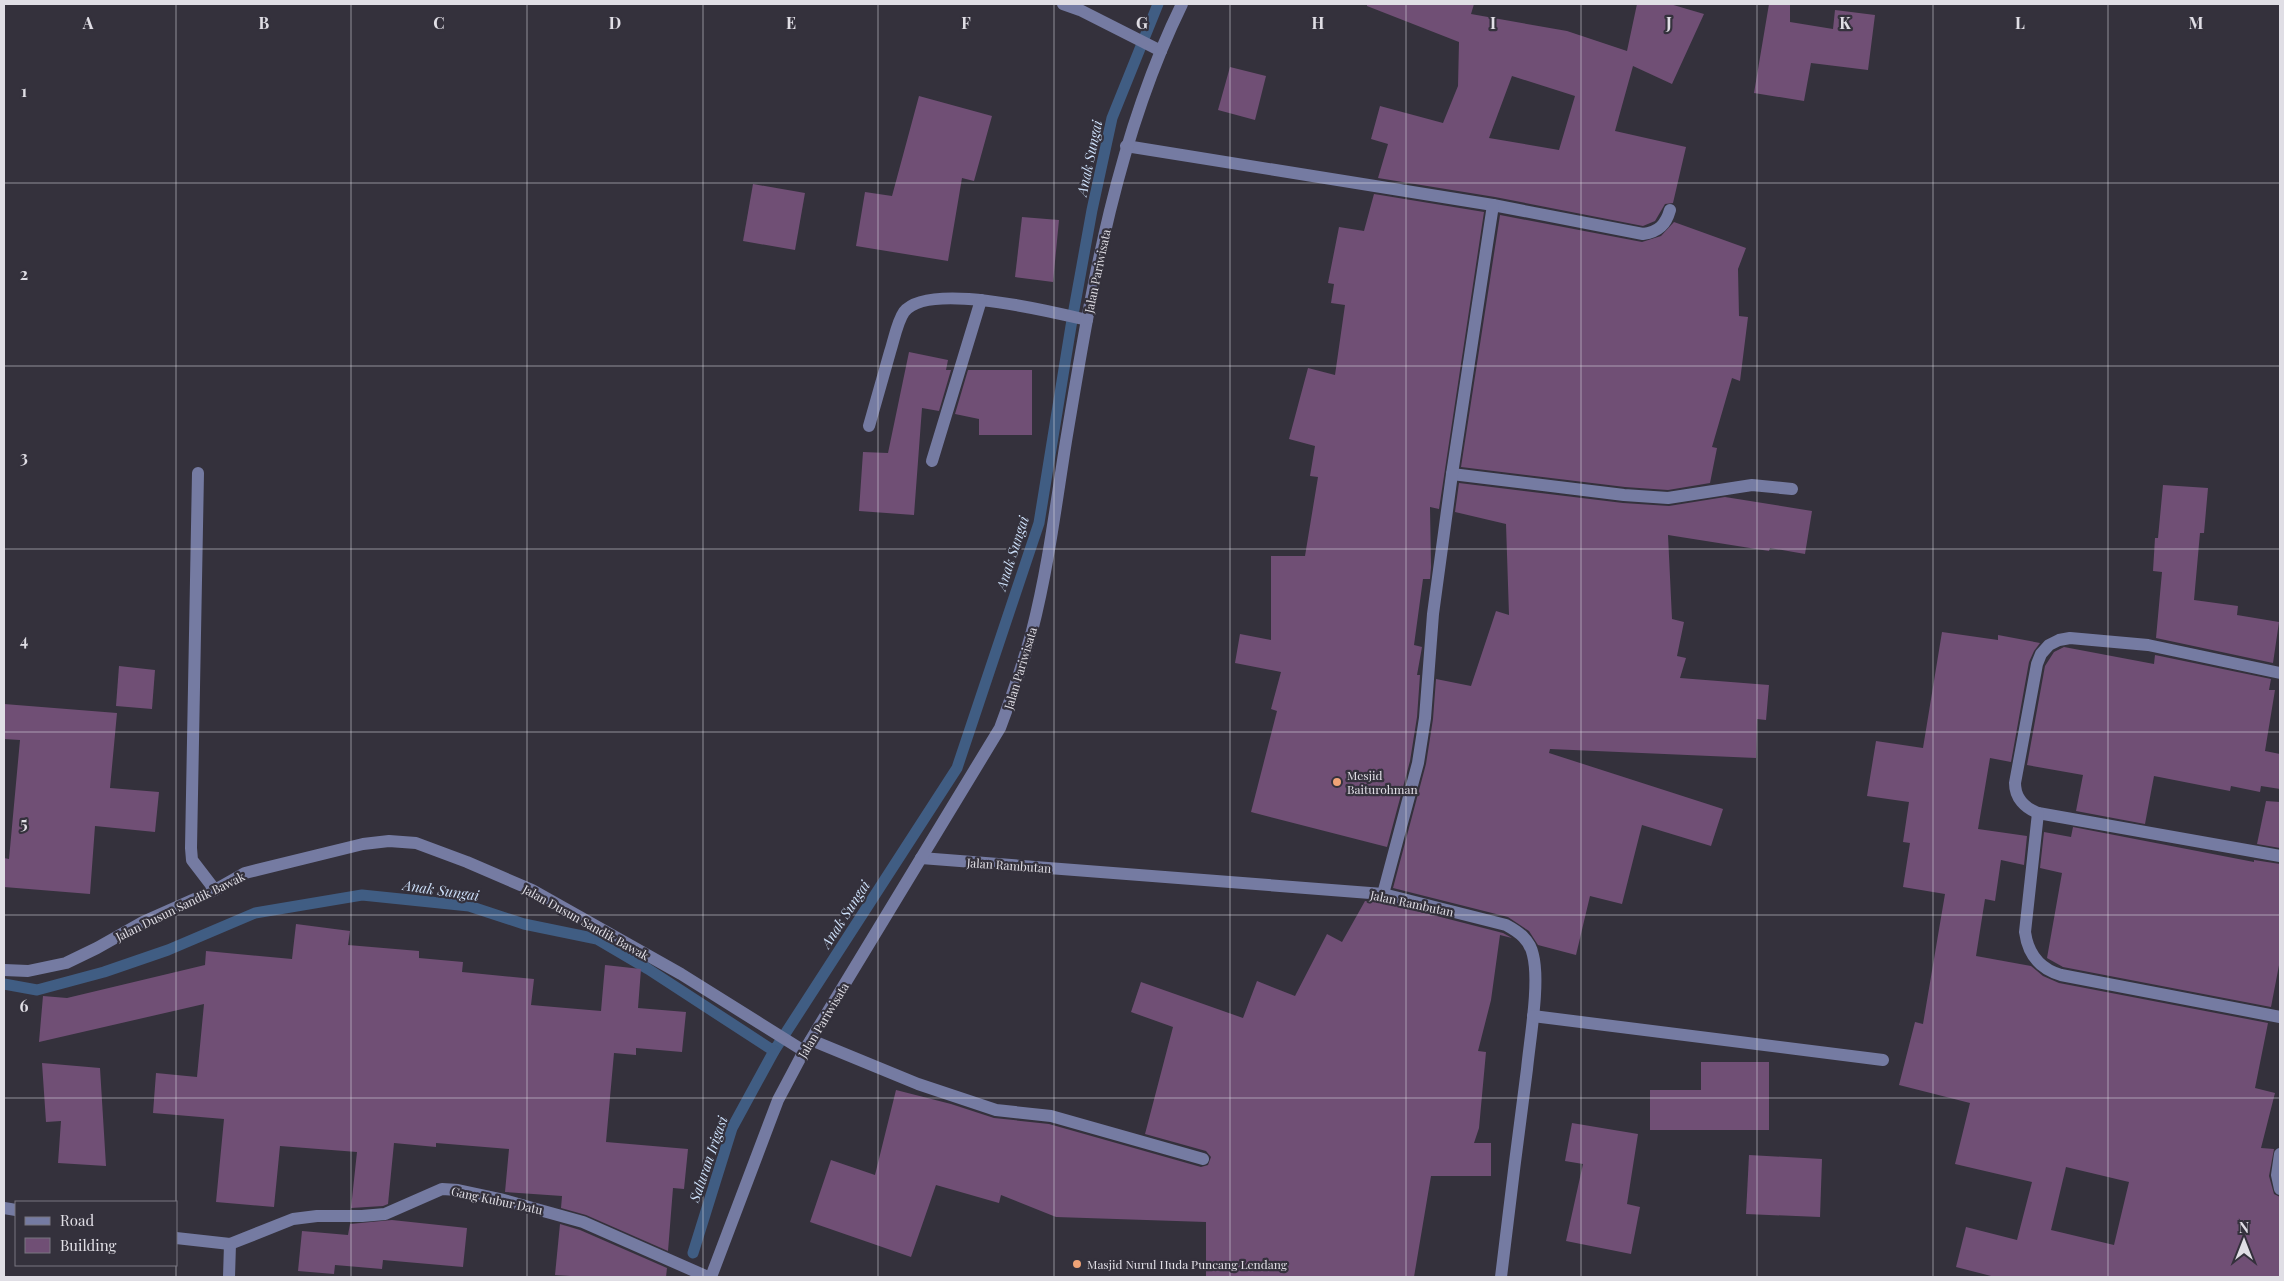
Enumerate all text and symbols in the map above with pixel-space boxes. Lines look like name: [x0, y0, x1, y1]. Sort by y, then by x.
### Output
text: A: [82, 12, 94, 33]
text: B: [259, 12, 270, 33]
text: C: [433, 12, 445, 33]
text: D: [609, 12, 621, 33]
text: E: [786, 12, 796, 33]
text: F: [961, 12, 971, 33]
text: G: [1136, 12, 1148, 33]
text: H: [1312, 12, 1325, 33]
text: I: [1490, 12, 1496, 33]
text: J: [1665, 12, 1672, 33]
text: K: [1839, 12, 1851, 33]
text: L: [2015, 12, 2025, 33]
text: M: [2189, 12, 2204, 33]
text: 1: [21, 80, 27, 101]
water label: Anak Sungai: [1071, 118, 1106, 199]
street label: Jalan Pariwisata: [1080, 228, 1114, 315]
text: 2: [20, 263, 28, 284]
text: 3: [20, 446, 28, 467]
water label: Anak Sungai: [991, 513, 1033, 594]
street label: Jalan Pariwisata: [1000, 625, 1040, 712]
text: 4: [20, 629, 28, 650]
place label: Mesjid Baiturohman: [1347, 767, 1418, 797]
marker: Mesjid Baiturohman: [1331, 776, 1343, 788]
text: 5: [20, 812, 28, 833]
street label: Jalan Rambutan: [965, 854, 1052, 876]
street label: Jalan Dusun Sandik Bawak: [112, 868, 248, 945]
water label: Anak Sungai: [400, 875, 481, 905]
water label: Anak Sungai: [815, 876, 874, 953]
street label: Jalan Dusun Sandik Bawak: [519, 880, 652, 964]
street label: Jalan Rambutan: [1368, 886, 1455, 920]
street label: Jalan Pariwisata: [794, 979, 852, 1062]
text: 6: [20, 995, 29, 1016]
water label: Saluran Irigasi: [684, 1113, 732, 1205]
street label: Gang Kubur Datu: [450, 1182, 544, 1218]
legend: [15, 1201, 178, 1266]
text: Road: [60, 1210, 94, 1230]
north arrow: [2219, 1216, 2269, 1266]
text: N: [2239, 1218, 2249, 1237]
text: Building: [60, 1235, 117, 1255]
place label: Masjid Nurul Huda Puncang Lendang: [1087, 1256, 1288, 1272]
marker: Masjid Nurul Huda Puncang Lendang: [1071, 1258, 1083, 1270]

